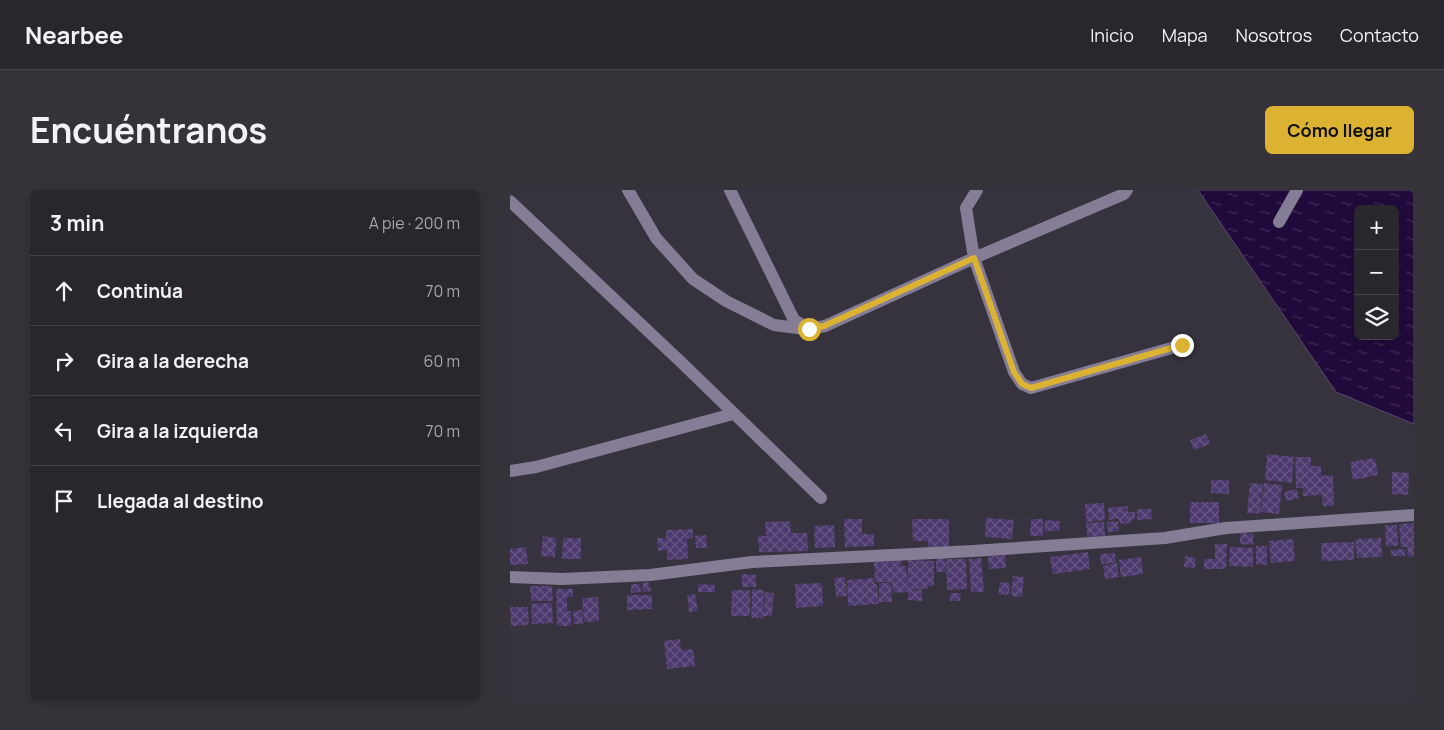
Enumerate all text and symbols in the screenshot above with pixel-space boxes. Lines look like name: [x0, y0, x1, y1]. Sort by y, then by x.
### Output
text: Nearbee: [25, 18, 124, 51]
text: Inicio: [1090, 23, 1134, 47]
text: Mapa: [1162, 23, 1208, 47]
text: Nosotros: [1236, 23, 1312, 47]
text: Contacto: [1340, 23, 1419, 47]
text: Encuéntranos: [30, 106, 267, 154]
button: Cómo llegar: [1265, 106, 1414, 154]
map controls: [1354, 205, 1399, 340]
button: +: [1354, 205, 1399, 250]
text: 3 min: [50, 209, 104, 237]
text: A pie · 200 m: [369, 212, 460, 234]
button: −: [1354, 250, 1399, 295]
icon: ahead: [50, 277, 78, 305]
text: Continúa: [97, 278, 183, 304]
text: 70 m: [425, 280, 460, 302]
button: layers: [1354, 295, 1399, 340]
route start: [798, 318, 821, 341]
route end: [1171, 334, 1194, 357]
icon: right: [50, 347, 78, 375]
text: Gira a la derecha: [97, 348, 249, 374]
text: 60 m: [424, 350, 460, 372]
icon: left: [50, 417, 78, 445]
text: Gira a la izquierda: [97, 418, 258, 444]
text: 70 m: [425, 420, 460, 442]
icon: arrive: [50, 487, 78, 515]
text: Llegada al destino: [97, 488, 264, 514]

